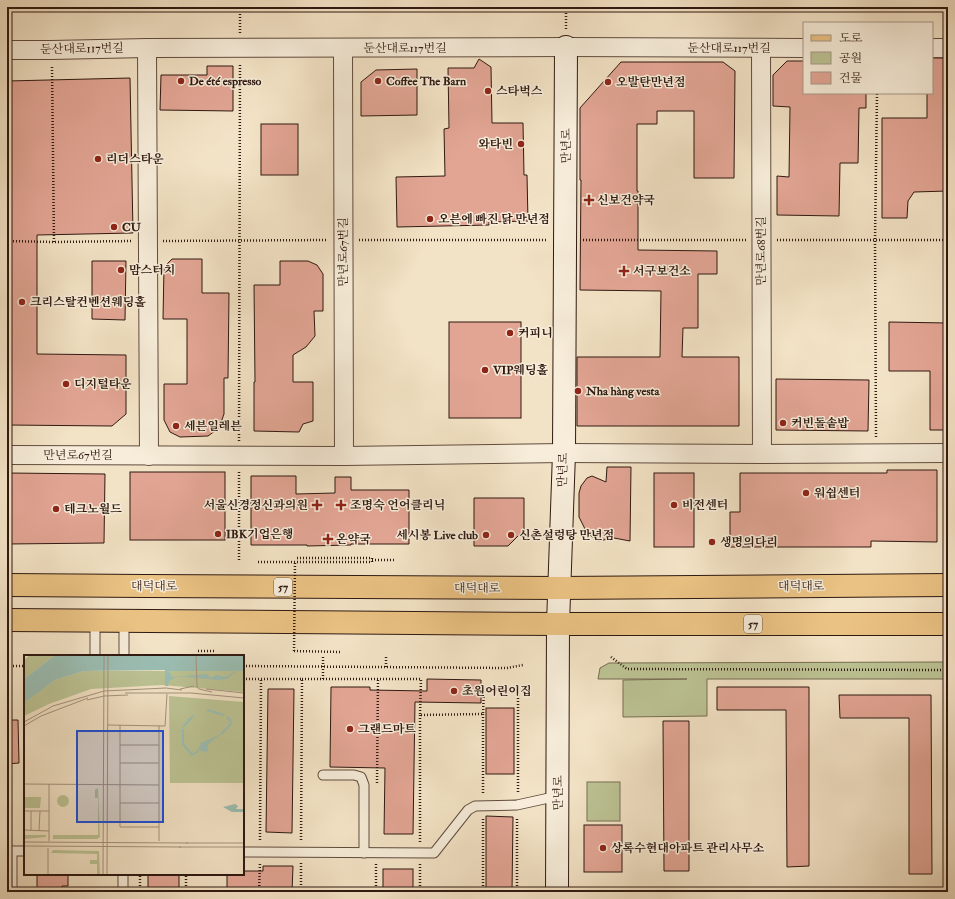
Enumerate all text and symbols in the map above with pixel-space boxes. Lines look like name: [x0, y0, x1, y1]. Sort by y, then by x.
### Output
legend: [803, 22, 933, 94]
text: 도로: [839, 31, 863, 46]
street label: 둔산대로117번길: [40, 41, 124, 57]
street label: 둔산대로117번길: [363, 41, 447, 56]
street label: 둔산대로117번길: [687, 41, 771, 56]
text: 공원: [839, 51, 862, 66]
text: 건물: [839, 71, 863, 86]
place label: De été espresso: [189, 74, 262, 89]
place label: Coffee The Barn: [386, 74, 467, 89]
place label: 오발탄만년점: [616, 75, 686, 90]
marker: De été espresso: [176, 76, 186, 86]
marker: Coffee The Barn: [373, 76, 383, 86]
marker: 오발탄만년점: [603, 77, 613, 87]
place label: 스타벅스: [496, 84, 543, 99]
marker: 스타벅스: [483, 86, 493, 96]
street label: 만년로: [559, 128, 574, 163]
place label: 와타빈: [478, 137, 513, 152]
marker: 와타빈: [516, 139, 526, 149]
place label: 리더스타운: [106, 152, 164, 167]
marker: 리더스타운: [93, 154, 103, 164]
place label: 신보건약국: [597, 193, 655, 208]
marker: 신보건약국: [584, 195, 594, 205]
place label: 오븐에 빠진 닭 만년점: [438, 212, 550, 227]
marker: 오븐에 빠진 닭 만년점: [425, 214, 435, 224]
street label: 만년로68번길: [754, 216, 769, 286]
street label: 만년로67번길: [336, 217, 351, 287]
place label: CU: [122, 220, 142, 235]
marker: CU: [109, 222, 119, 232]
place label: 맘스터치: [129, 263, 175, 278]
place label: 서구보건소: [633, 264, 691, 279]
marker: 맘스터치: [116, 265, 126, 275]
marker: 서구보건소: [618, 265, 630, 277]
place label: 크리스탈컨벤션웨딩홀: [30, 295, 146, 310]
marker: 크리스탈컨벤션웨딩홀: [17, 297, 27, 307]
place label: 커피니: [518, 326, 553, 341]
marker: 커피니: [505, 328, 515, 338]
place label: VIP웨딩홀: [492, 363, 548, 378]
marker: VIP웨딩홀: [480, 365, 490, 375]
place label: 디지털타운: [74, 377, 132, 392]
marker: 디지털타운: [61, 379, 71, 389]
place label: Nha hàng vesta: [585, 384, 660, 399]
marker: Nha hàng vesta: [573, 386, 583, 396]
place label: 커빈돌솥밥: [791, 416, 849, 431]
marker: 커빈돌솥밥: [778, 418, 788, 428]
place label: 세븐일레븐: [184, 419, 242, 434]
marker: 세븐일레븐: [171, 421, 181, 431]
street label: 만년로67번길: [43, 448, 113, 463]
street label: 만년로: [555, 452, 571, 488]
place label: 워쉽센터: [814, 486, 860, 501]
marker: 워쉽센터: [801, 488, 811, 498]
place label: 서울신경정신과의원: [204, 498, 308, 513]
place label: 조명숙 언어클리닉: [350, 498, 445, 513]
place label: 비전센터: [682, 498, 728, 513]
marker: 서울신경정신과의원: [311, 499, 323, 511]
marker: 조명숙 언어클리닉: [335, 499, 347, 511]
marker: 비전센터: [669, 500, 679, 510]
place label: 테크노월드: [64, 502, 122, 517]
marker: 테크노월드: [51, 504, 61, 514]
place label: IBK기업은행: [226, 527, 293, 542]
place label: 세시봉 Live club: [396, 528, 478, 543]
place label: 신촌설렁탕 만년점: [519, 528, 614, 543]
marker: IBK기업은행: [213, 529, 223, 539]
marker: 세시봉 Live club: [481, 530, 491, 540]
marker: 신촌설렁탕 만년점: [506, 530, 516, 540]
place label: 온약국: [336, 532, 371, 547]
marker: 온약국: [323, 534, 333, 544]
place label: 생명의다리: [720, 535, 778, 550]
marker: 생명의다리: [707, 537, 717, 547]
road number: 57: [274, 578, 292, 596]
street label: 대덕대로: [131, 579, 178, 594]
street label: 대덕대로: [778, 579, 825, 594]
street label: 대덕대로: [454, 581, 501, 596]
road number: 57: [744, 615, 762, 633]
inset map: [24, 655, 244, 875]
place label: 초원어린이집: [462, 684, 532, 699]
marker: 초원어린이집: [449, 686, 459, 696]
place label: 그랜드마트: [358, 722, 416, 737]
marker: 그랜드마트: [345, 724, 355, 734]
street label: 만년로: [551, 775, 566, 810]
place label: 상록수현대아파트 관리사무소: [611, 841, 765, 856]
marker: 상록수현대아파트 관리사무소: [598, 843, 608, 853]

